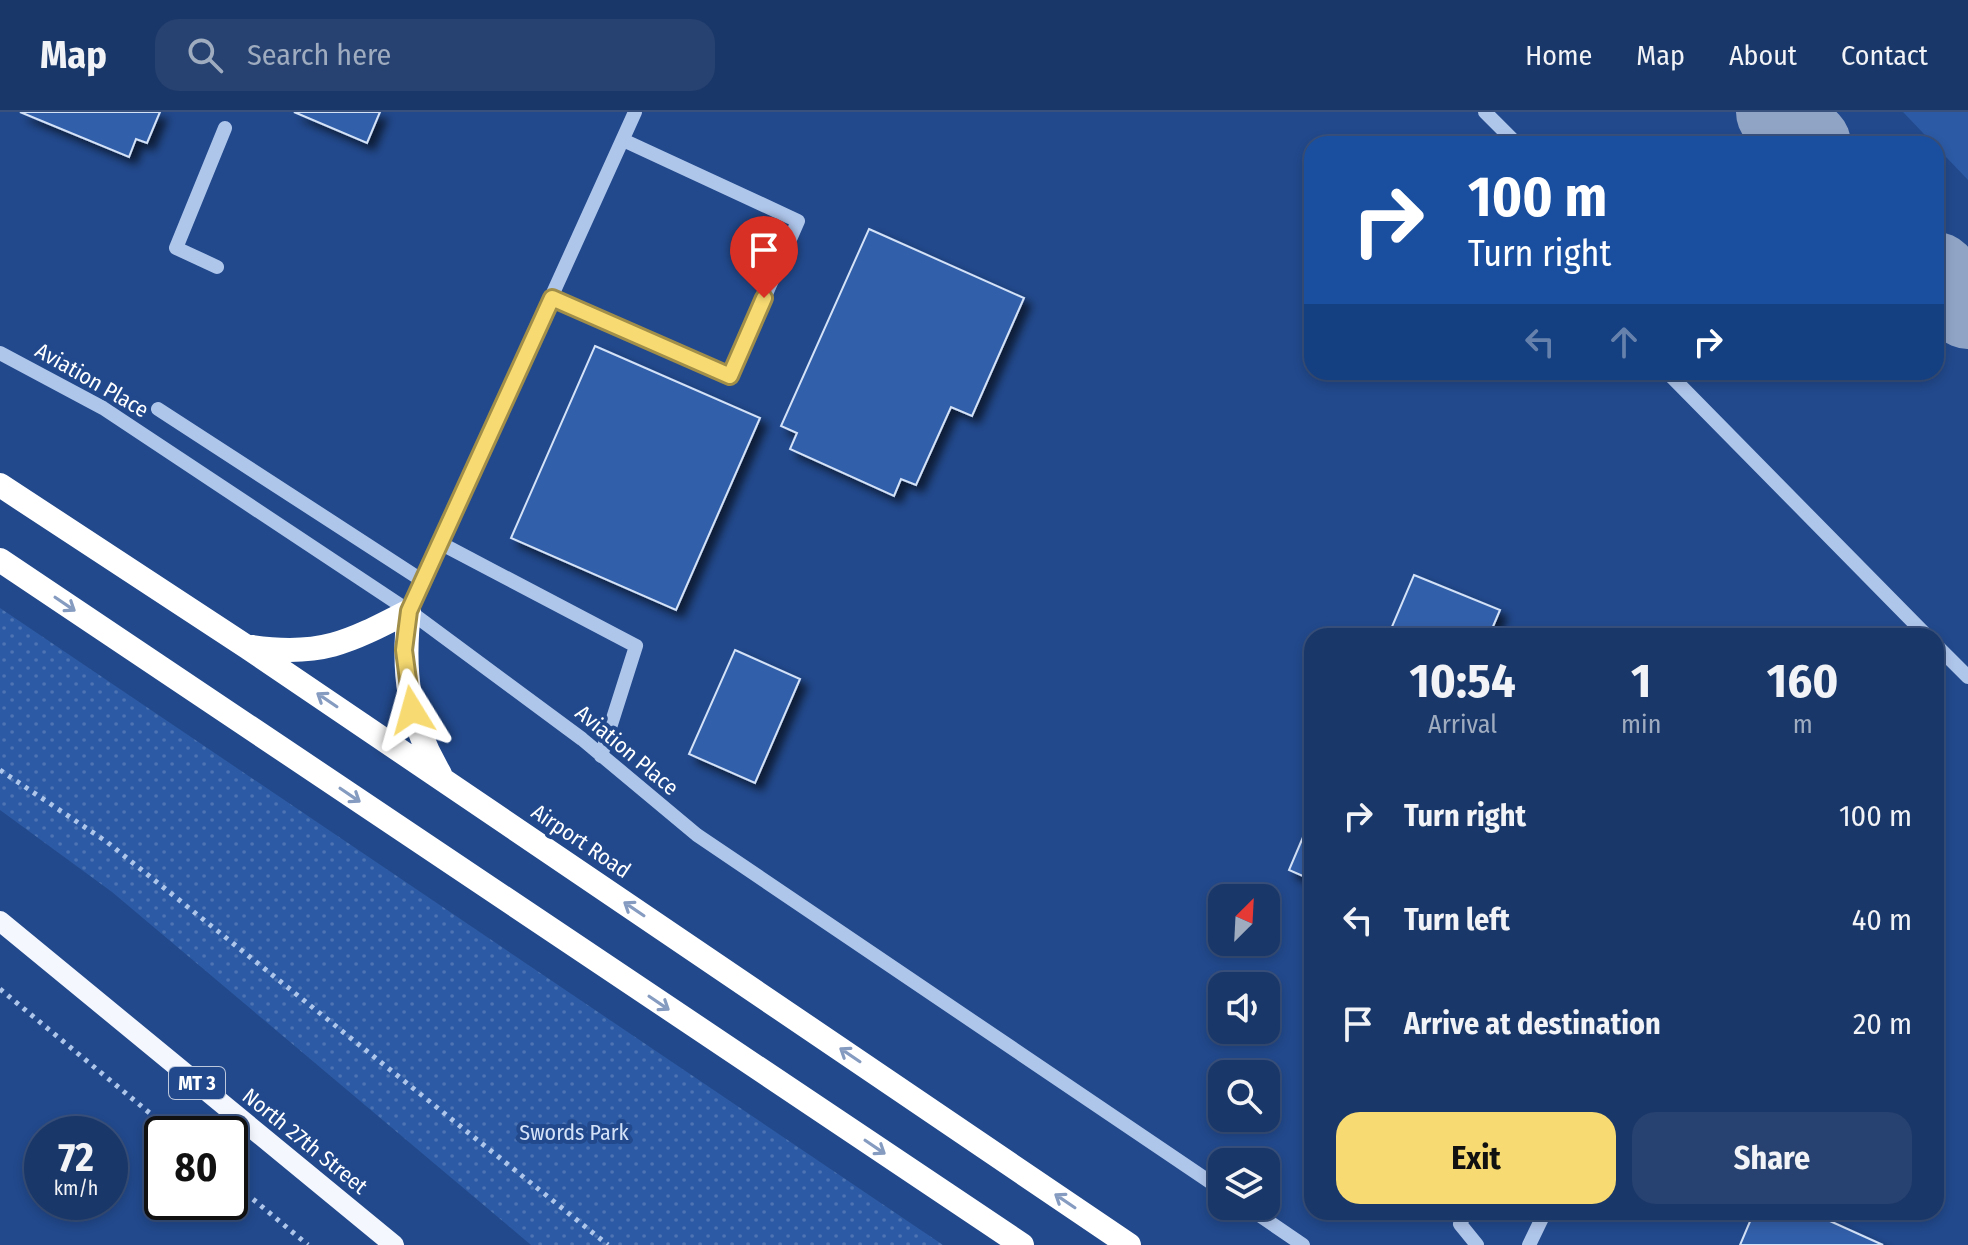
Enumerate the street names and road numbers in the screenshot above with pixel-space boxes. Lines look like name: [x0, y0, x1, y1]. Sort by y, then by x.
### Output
street label: Aviation Place: [31, 337, 153, 423]
street label: Aviation Place: [570, 699, 684, 801]
street label: Airport Road: [526, 798, 636, 884]
road number: MT 3: [169, 1067, 225, 1099]
street label: North 27th Street: [237, 1082, 374, 1200]

